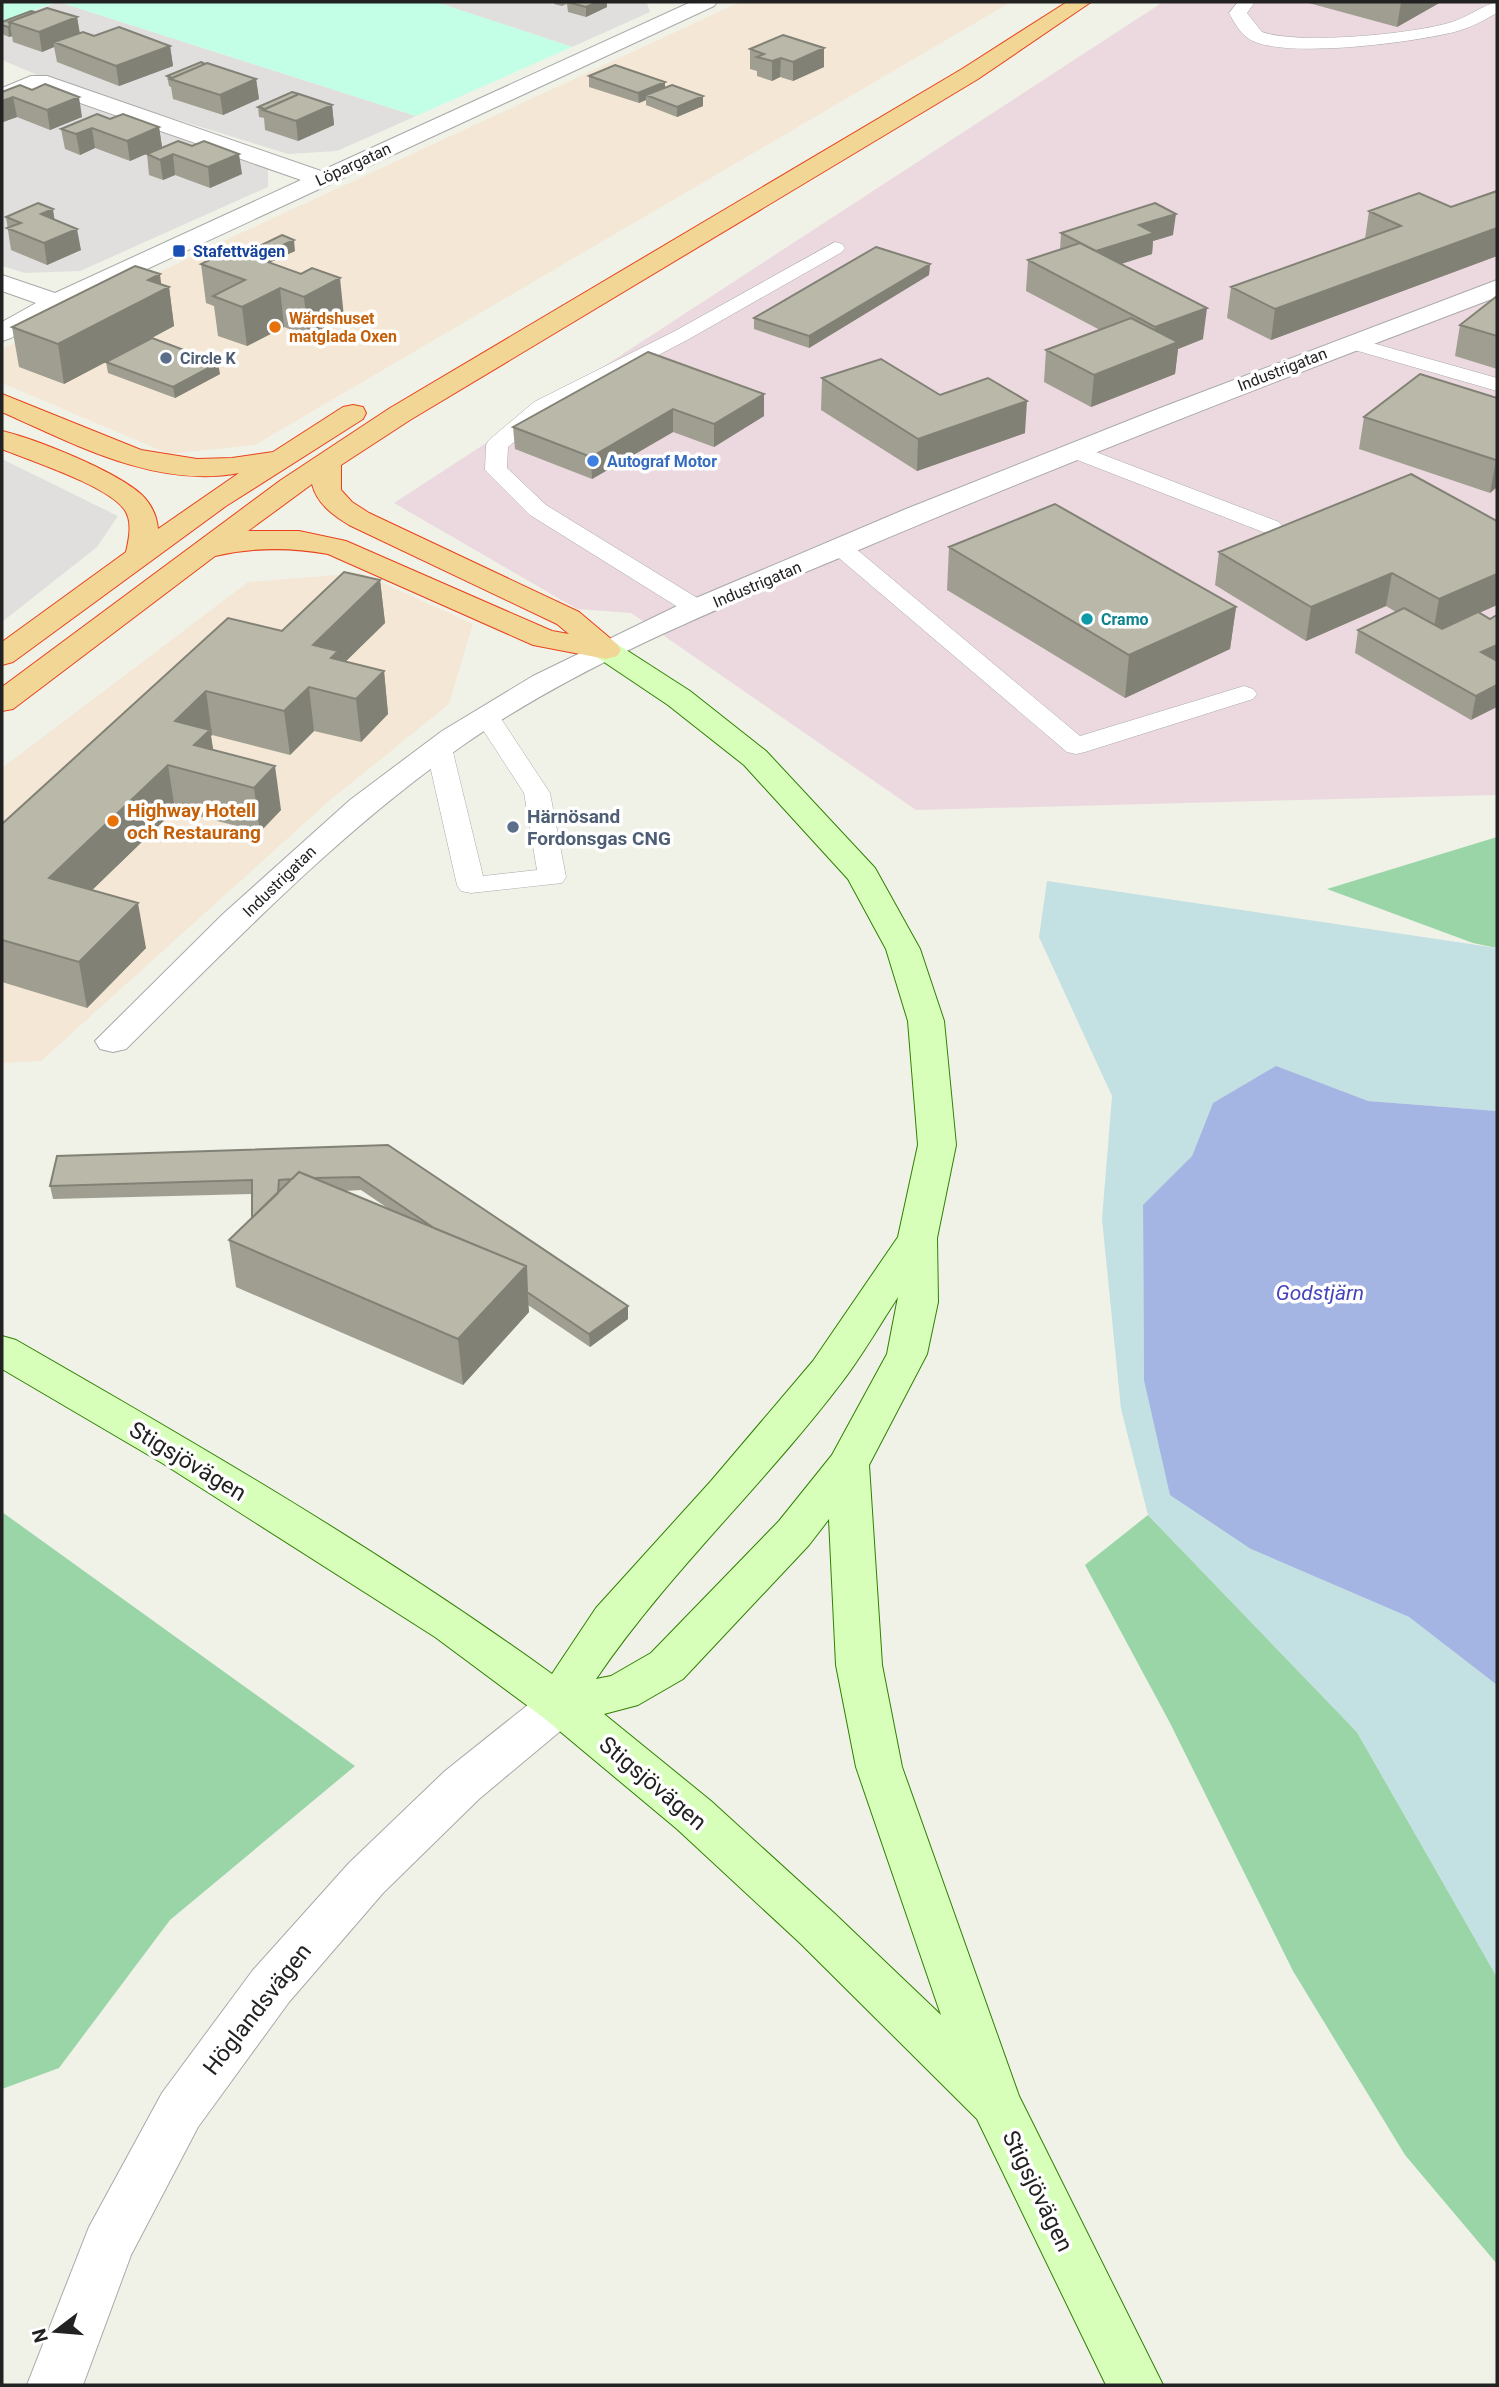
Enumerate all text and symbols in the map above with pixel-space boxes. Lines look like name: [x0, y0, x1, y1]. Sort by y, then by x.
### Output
street label: Löpargatan: [312, 139, 394, 190]
place label: Stafettvägen: [193, 242, 285, 261]
marker: Stafettvägen: [171, 243, 187, 259]
place label: Wärdshuset matglada Oxen: [289, 309, 397, 346]
marker: Wärdshuset matglada Oxen: [267, 319, 283, 335]
street label: Industrigatan: [1235, 344, 1330, 395]
place label: Circle K: [180, 349, 237, 368]
marker: Circle K: [158, 350, 174, 366]
place label: Autograf Motor: [607, 452, 717, 471]
marker: Autograf Motor: [585, 453, 601, 469]
street label: Industrigatan: [710, 557, 804, 612]
place label: Cramo: [1101, 610, 1149, 629]
marker: Cramo: [1079, 611, 1095, 627]
place label: Highway Hotell och Restaurang: [127, 799, 261, 844]
place label: Härnösand Fordonsgas CNG: [527, 805, 671, 850]
marker: Highway Hotell och Restaurang: [105, 813, 121, 829]
marker: Härnösand Fordonsgas CNG: [505, 819, 521, 835]
street label: Industrigatan: [239, 842, 320, 921]
water label: Godstjärn: [1276, 1281, 1364, 1305]
street label: Stigsjövägen: [125, 1416, 251, 1507]
street label: Stigsjövägen: [594, 1731, 712, 1836]
street label: Höglandsvägen: [198, 1938, 317, 2080]
street label: Stigsjövägen: [997, 2126, 1078, 2256]
north arrow: [21, 2296, 91, 2366]
text: N: [27, 2326, 53, 2345]

